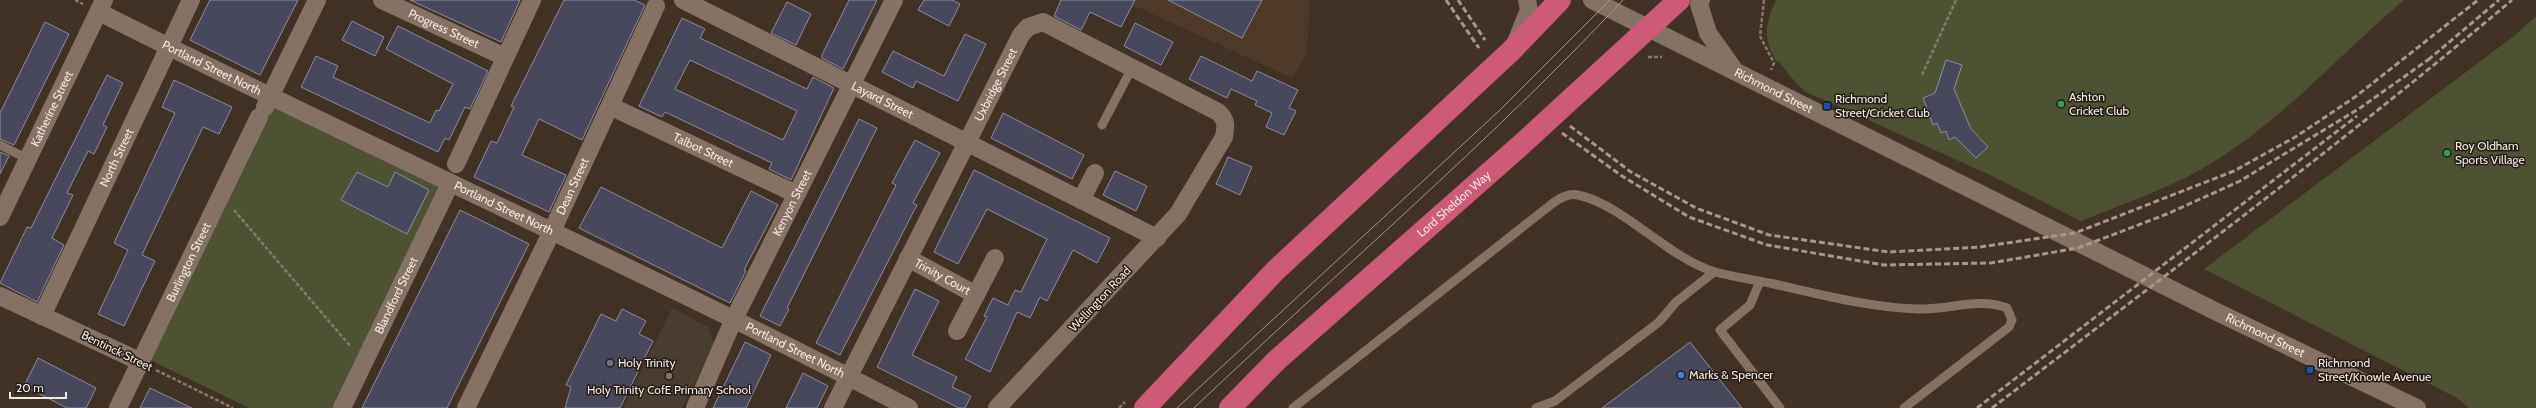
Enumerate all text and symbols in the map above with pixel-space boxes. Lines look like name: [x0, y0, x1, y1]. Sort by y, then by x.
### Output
street label: Progress Street: [406, 5, 482, 51]
street label: Portland Street North: [160, 37, 264, 98]
street label: Uxbridge Street: [971, 46, 1020, 123]
street label: Richmond Street: [1732, 64, 1816, 116]
street label: Katherine Street: [27, 68, 76, 149]
street label: Layard Street: [849, 78, 916, 121]
place label: Ashton Cricket Club: [2069, 89, 2130, 118]
place label: Richmond Street/Cricket Club: [1835, 91, 1930, 120]
marker: Ashton Cricket Club: [2056, 99, 2066, 109]
marker: Richmond Street/Cricket Club: [1822, 101, 1832, 111]
street label: North Street: [96, 126, 136, 189]
street label: Talbot Street: [671, 129, 736, 170]
place label: Roy Oldham Sports Village: [2455, 138, 2525, 167]
marker: Roy Oldham Sports Village: [2442, 148, 2452, 158]
street label: Dean Street: [553, 155, 592, 217]
street label: Kenyon Street: [769, 167, 815, 238]
street label: Lord Sheldon Way: [1414, 167, 1493, 240]
street label: Portland Street North: [452, 178, 556, 238]
street label: Burlington Street: [163, 220, 214, 304]
street label: Blandford Street: [371, 254, 421, 336]
street label: Trinity Court: [912, 255, 973, 298]
street label: Wellington Road: [1066, 263, 1134, 334]
street label: Richmond Street: [2223, 309, 2307, 360]
street label: Portland Street North: [744, 319, 847, 381]
street label: Bentinck Street: [79, 327, 155, 374]
place label: Holy Trinity: [618, 355, 675, 370]
place label: Richmond Street/Knowle Avenue: [2318, 355, 2431, 384]
marker: Holy Trinity: [605, 358, 615, 368]
marker: Richmond Street/Knowle Avenue: [2305, 365, 2315, 375]
place label: Marks & Spencer: [1689, 367, 1773, 382]
marker: Marks & Spencer: [1676, 370, 1686, 380]
marker: Holy Trinity CofE Primary School: [664, 371, 674, 381]
scale bar: [10, 374, 66, 400]
text: 20 m: [16, 380, 44, 395]
place label: Holy Trinity CofE Primary School: [587, 382, 751, 397]

